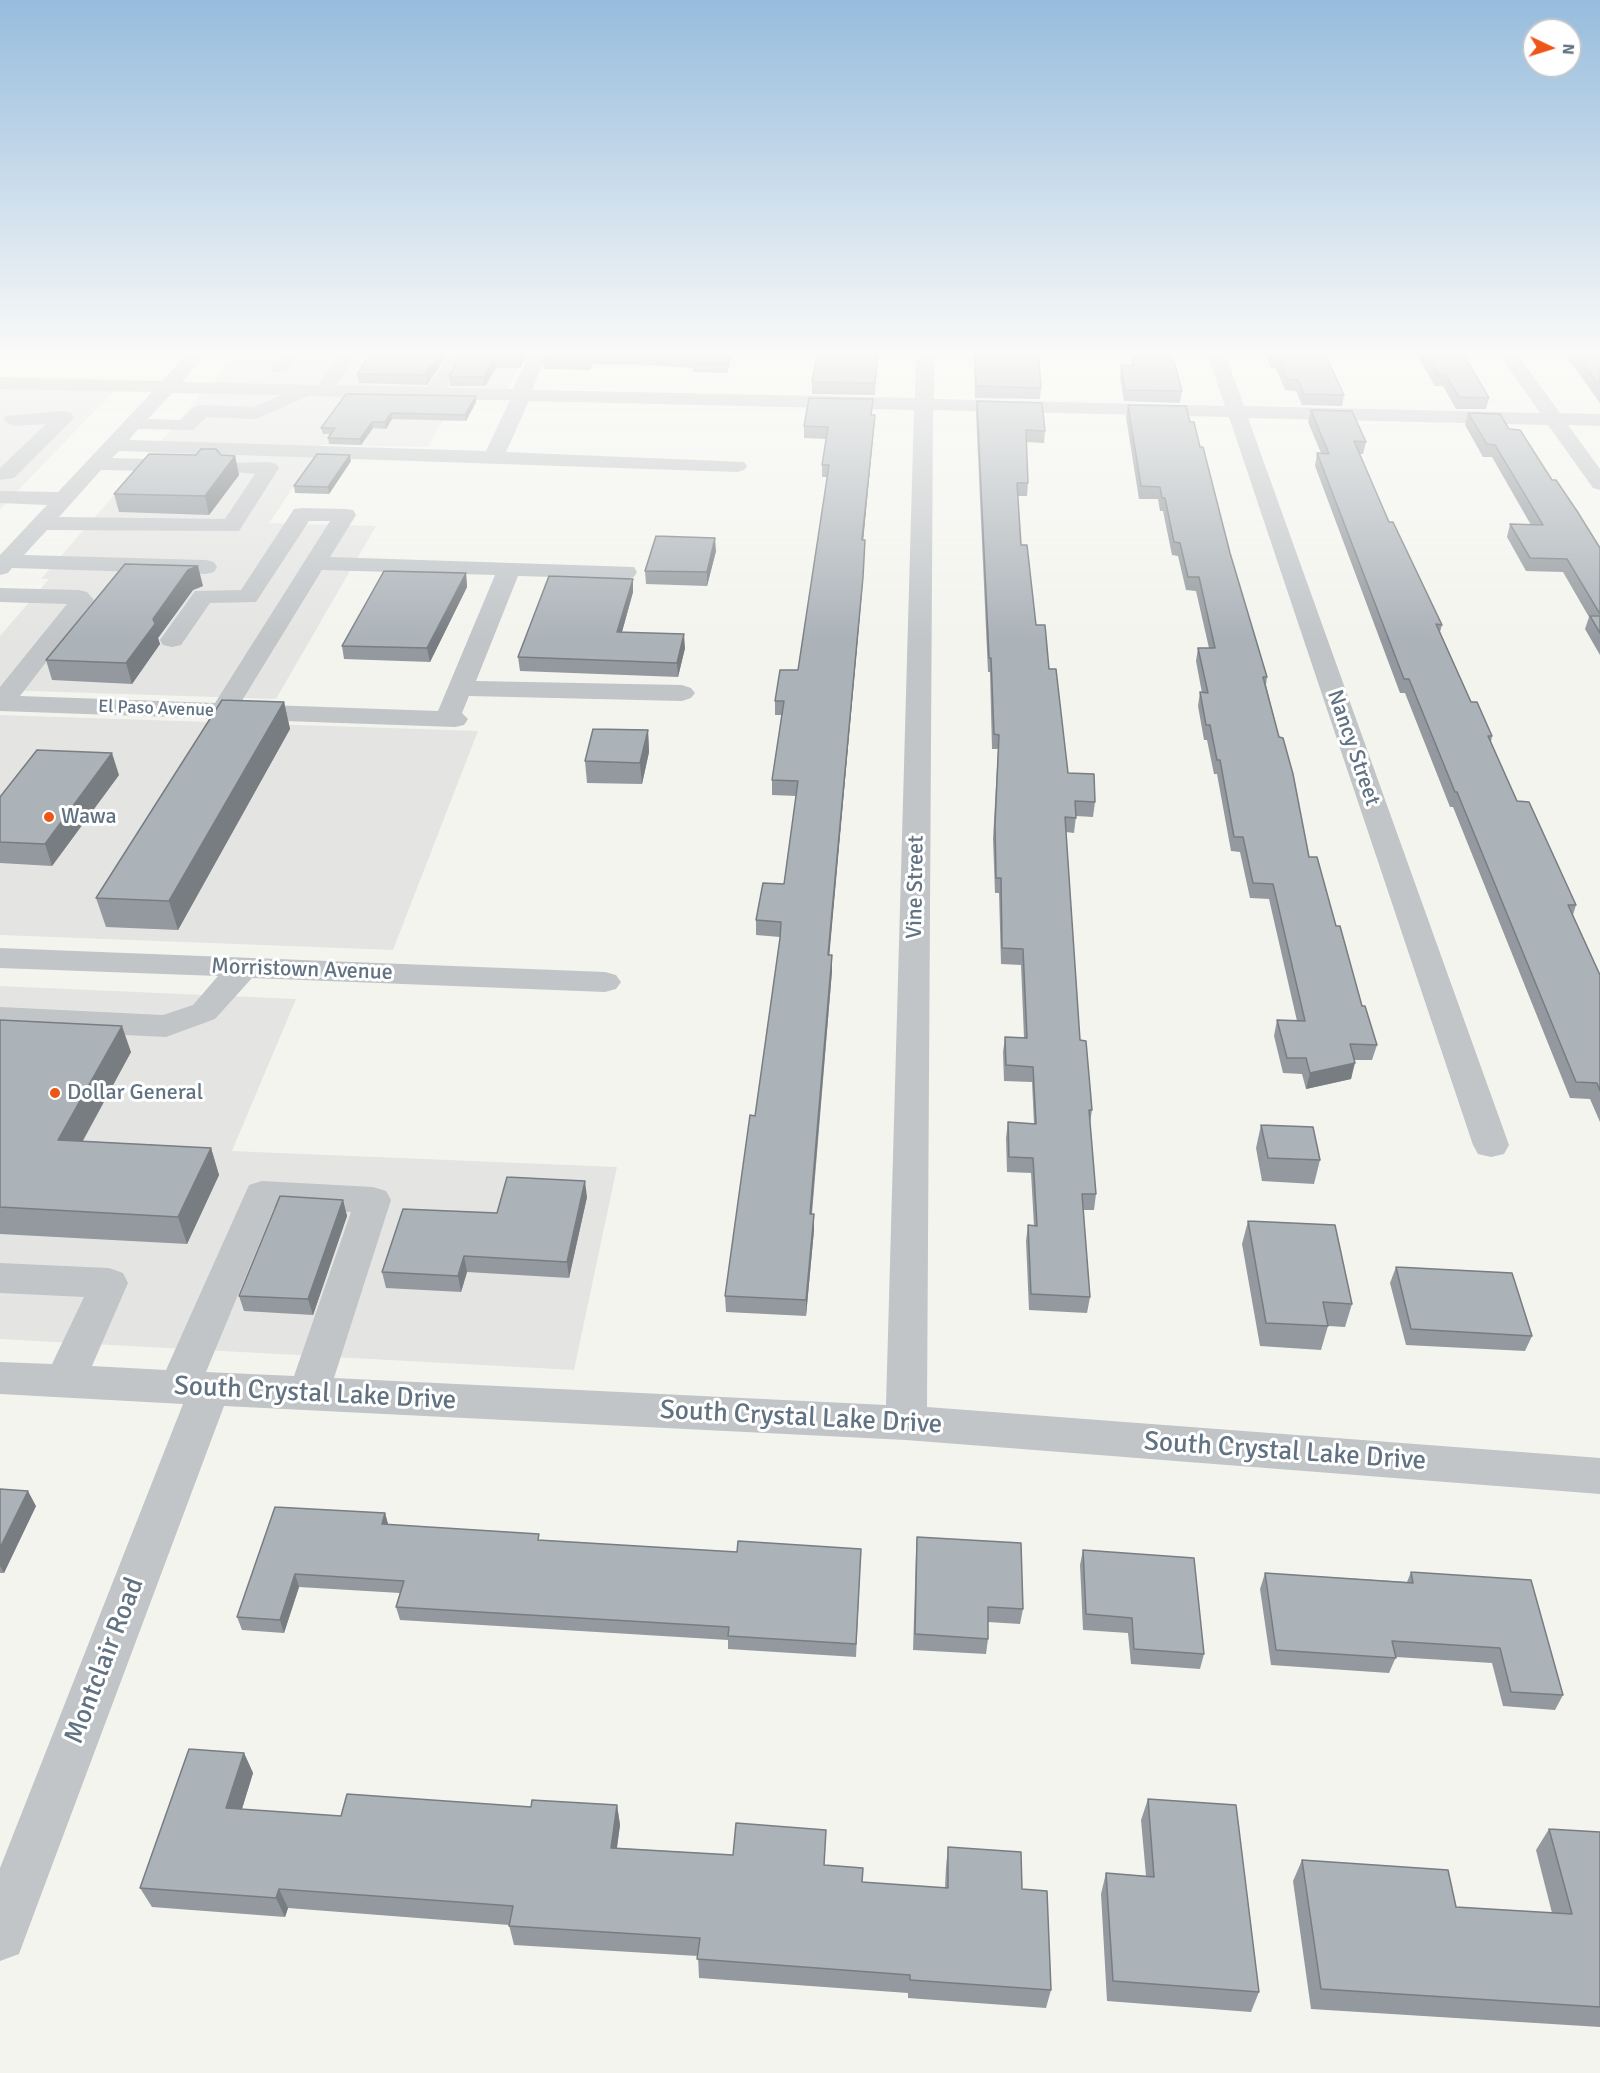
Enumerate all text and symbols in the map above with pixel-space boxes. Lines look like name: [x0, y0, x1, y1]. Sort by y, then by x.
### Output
north arrow: [1522, 18, 1582, 78]
text: N: [1558, 43, 1578, 55]
street label: Nancy Street: [1321, 687, 1385, 809]
street label: El Paso Avenue: [98, 696, 214, 722]
place label: Wawa: [61, 804, 117, 830]
marker: Wawa: [42, 810, 56, 824]
street label: Vine Street: [902, 835, 930, 939]
street label: Morristown Avenue: [211, 954, 393, 986]
place label: Dollar General: [67, 1080, 203, 1106]
marker: Dollar General: [48, 1086, 62, 1100]
street label: South Crystal Lake Drive: [173, 1370, 457, 1418]
street label: South Crystal Lake Drive: [659, 1394, 943, 1442]
street label: South Crystal Lake Drive: [1143, 1426, 1427, 1478]
street label: Montclair Road: [58, 1573, 152, 1749]

